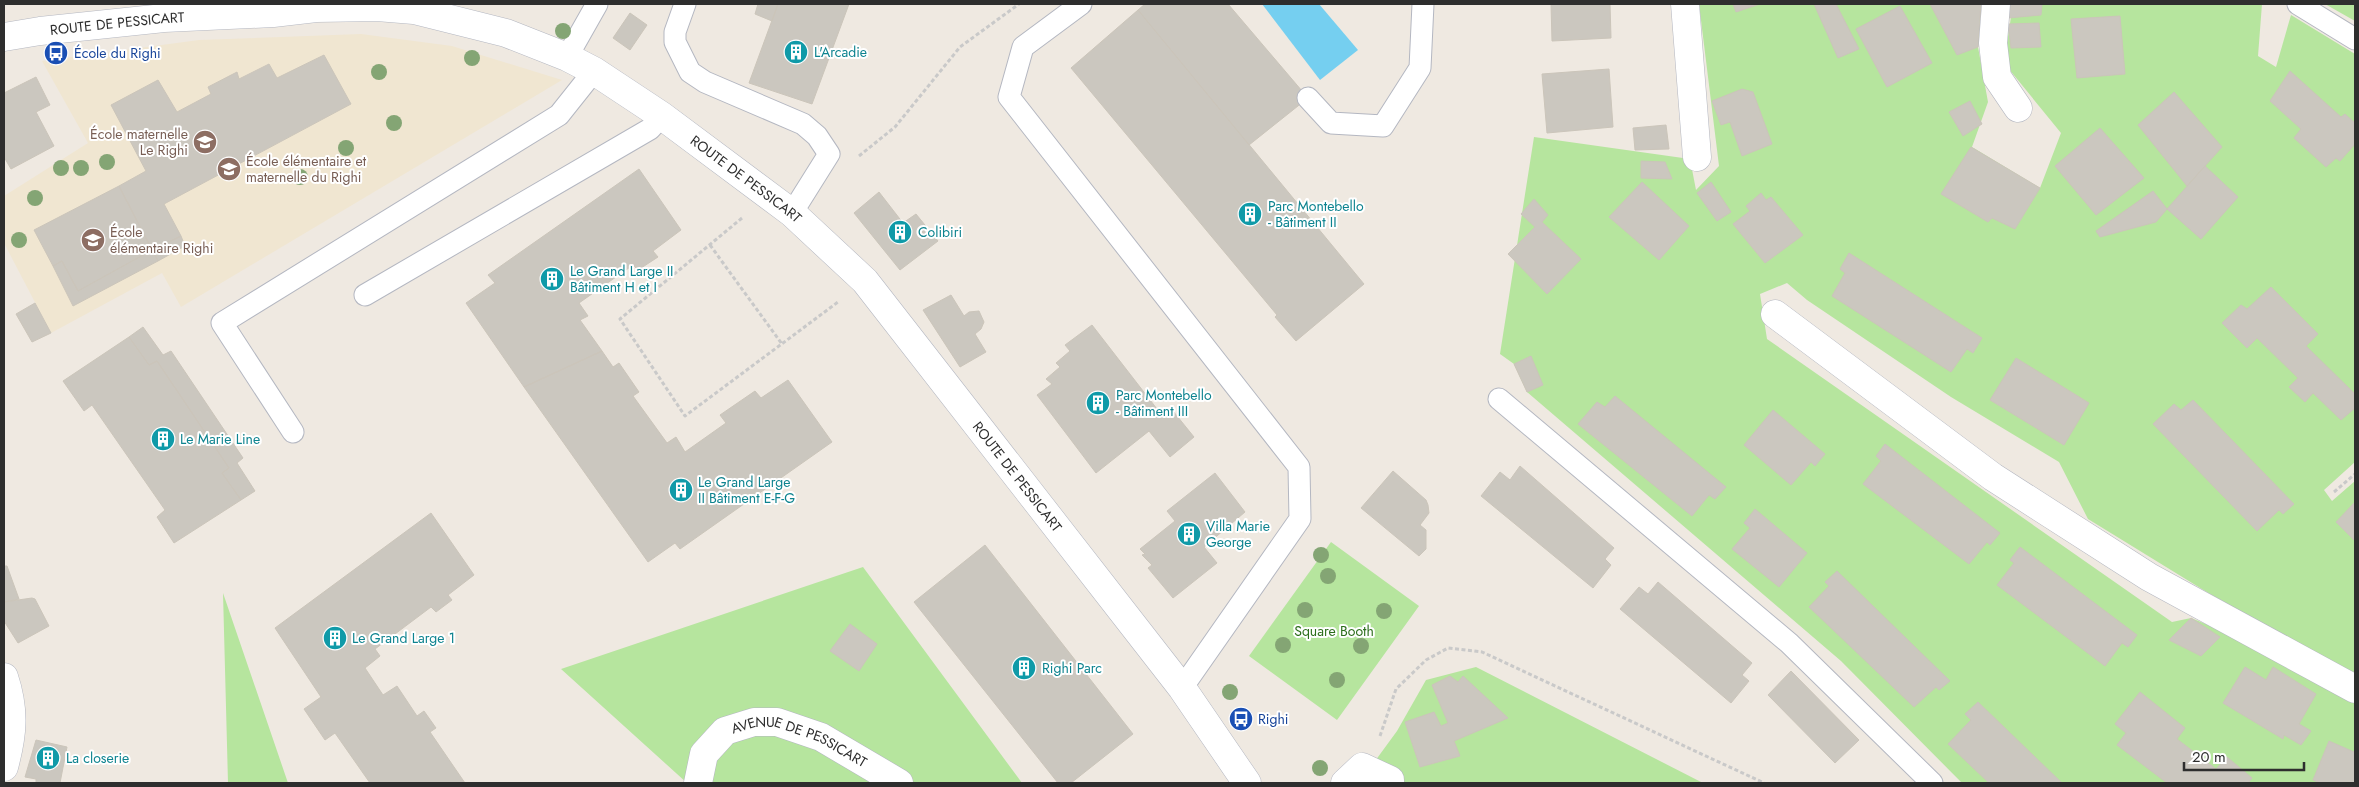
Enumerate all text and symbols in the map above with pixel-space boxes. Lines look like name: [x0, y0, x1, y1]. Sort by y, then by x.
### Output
street label: ROUTE DE PESSICART: [49, 7, 185, 40]
building icon: L'Arcadie: [783, 39, 809, 65]
bus stop icon: École du Righi: [43, 40, 69, 66]
place label: L'Arcadie: [814, 42, 867, 62]
place label: École du Righi: [74, 43, 161, 63]
place label: École maternelle Le Righi: [90, 124, 188, 160]
school or university icon: École maternelle Le Righi: [192, 129, 218, 155]
street label: ROUTE DE PESSICART: [686, 130, 807, 228]
place label: École élémentaire et maternelle du Righi: [246, 151, 367, 187]
school or university icon: École élémentaire et maternelle du Righi: [216, 156, 242, 182]
place label: Parc Montebello - Bâtiment II: [1268, 196, 1364, 232]
building icon: Parc Montebello - Bâtiment II: [1237, 201, 1263, 227]
building icon: Colibiri: [887, 219, 913, 245]
place label: École élémentaire Righi: [110, 222, 213, 258]
place label: Colibiri: [918, 222, 962, 242]
school or university icon: École élémentaire Righi: [80, 227, 106, 253]
place label: Le Grand Large II Bâtiment H et I: [570, 261, 674, 297]
building icon: Le Grand Large II Bâtiment H et I: [539, 266, 565, 292]
place label: Parc Montebello - Bâtiment III: [1116, 385, 1212, 421]
building icon: Parc Montebello - Bâtiment III: [1085, 390, 1111, 416]
street label: ROUTE DE PESSICART: [968, 417, 1067, 536]
building icon: Le Marie Line: [150, 426, 176, 452]
place label: Le Marie Line: [180, 429, 260, 449]
place label: Le Grand Large II Bâtiment E-F-G: [698, 472, 795, 508]
building icon: Le Grand Large II Bâtiment E-F-G: [668, 477, 694, 503]
place label: Villa Marie George: [1206, 516, 1270, 552]
building icon: Villa Marie George: [1176, 521, 1202, 547]
park label: Square Booth: [1294, 621, 1374, 641]
building icon: Le Grand Large 1: [322, 625, 348, 651]
place label: Le Grand Large 1: [352, 628, 455, 648]
building icon: Righi Parc: [1011, 655, 1037, 681]
place label: Righi Parc: [1042, 658, 1102, 678]
bus stop icon: Righi: [1228, 706, 1254, 732]
place label: Righi: [1258, 709, 1288, 729]
street label: AVENUE DE PESSICART: [728, 712, 871, 772]
scale bar: [2184, 740, 2304, 772]
building icon: La closerie: [35, 745, 61, 771]
text: 20 m: [2192, 746, 2226, 768]
place label: La closerie: [66, 748, 129, 768]

